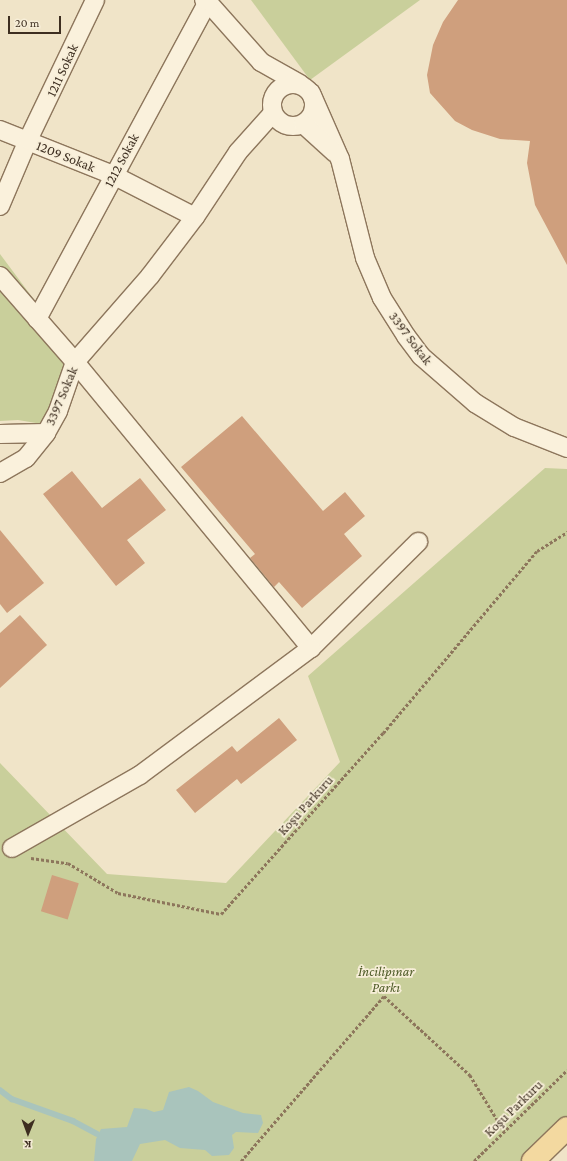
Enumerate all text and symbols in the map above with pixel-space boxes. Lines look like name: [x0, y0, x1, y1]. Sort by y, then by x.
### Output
scale bar: [10, 8, 63, 34]
text: 20 m: [15, 16, 39, 30]
street label: 1211 Sokak: [42, 41, 82, 99]
street label: 1212 Sokak: [100, 130, 142, 190]
street label: 1209 Sokak: [34, 137, 98, 175]
street label: 3397 Sokak: [386, 308, 436, 368]
street label: 3397 Sokak: [41, 364, 81, 428]
street label: Koşu Parkuru: [274, 772, 336, 838]
park label: İncilipınar Parkı: [358, 963, 414, 996]
street label: Koşu Parkuru: [480, 1076, 546, 1140]
north arrow: [8, 1113, 48, 1153]
text: K: [24, 1139, 31, 1151]

